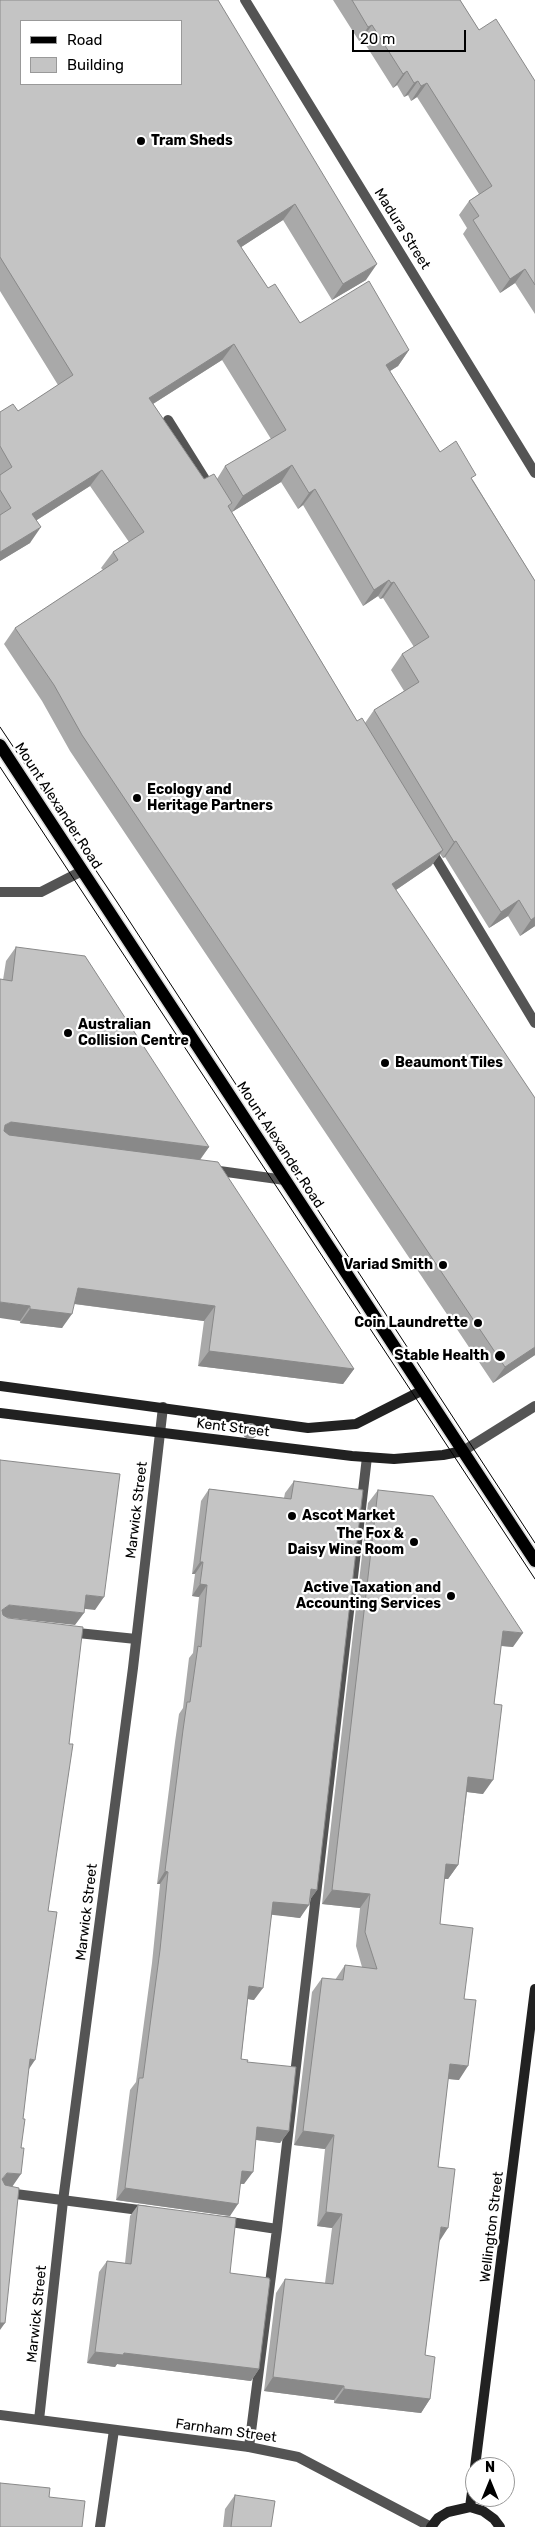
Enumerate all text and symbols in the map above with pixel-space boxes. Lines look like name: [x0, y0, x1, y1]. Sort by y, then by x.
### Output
legend: [20, 20, 182, 85]
scale bar: [355, 20, 469, 52]
text: 20 m: [360, 30, 395, 48]
text: Road: [67, 31, 103, 49]
text: Building: [67, 56, 124, 74]
place label: Tram Sheds: [151, 133, 233, 149]
marker: Tram Sheds: [135, 135, 147, 147]
street label: Madura Street: [370, 185, 434, 273]
street label: Mount Alexander Road: [11, 740, 105, 872]
place label: Ecology and Heritage Partners: [147, 782, 273, 814]
marker: Ecology and Heritage Partners: [131, 792, 143, 804]
place label: Australian Collision Centre: [78, 1017, 189, 1050]
marker: Australian Collision Centre: [62, 1027, 74, 1039]
place label: Beaumont Tiles: [395, 1055, 503, 1071]
marker: Beaumont Tiles: [379, 1057, 391, 1069]
street label: Mount Alexander Road: [233, 1079, 327, 1211]
place label: Variad Smith: [344, 1257, 433, 1273]
marker: Variad Smith: [437, 1259, 449, 1271]
place label: Coin Laundrette: [354, 1315, 468, 1331]
marker: Coin Laundrette: [472, 1317, 484, 1329]
place label: Stable Health: [394, 1348, 489, 1364]
marker: Stable Health: [493, 1349, 507, 1363]
street label: Kent Street: [195, 1415, 271, 1441]
street label: Marwick Street: [123, 1461, 151, 1559]
place label: Ascot Market: [302, 1508, 395, 1524]
marker: Ascot Market: [286, 1510, 298, 1522]
place label: The Fox & Daisy Wine Room: [287, 1526, 404, 1558]
marker: The Fox & Daisy Wine Room: [408, 1536, 420, 1548]
place label: Active Taxation and Accounting Services: [296, 1580, 441, 1612]
marker: Active Taxation and Accounting Services: [445, 1590, 457, 1602]
street label: Marwick Street: [73, 1863, 101, 1961]
street label: Wellington Street: [477, 2171, 507, 2283]
street label: Marwick Street: [24, 2265, 50, 2363]
street label: Farnham Street: [174, 2416, 278, 2446]
north arrow: [465, 2457, 515, 2507]
text: N: [485, 2459, 495, 2476]

